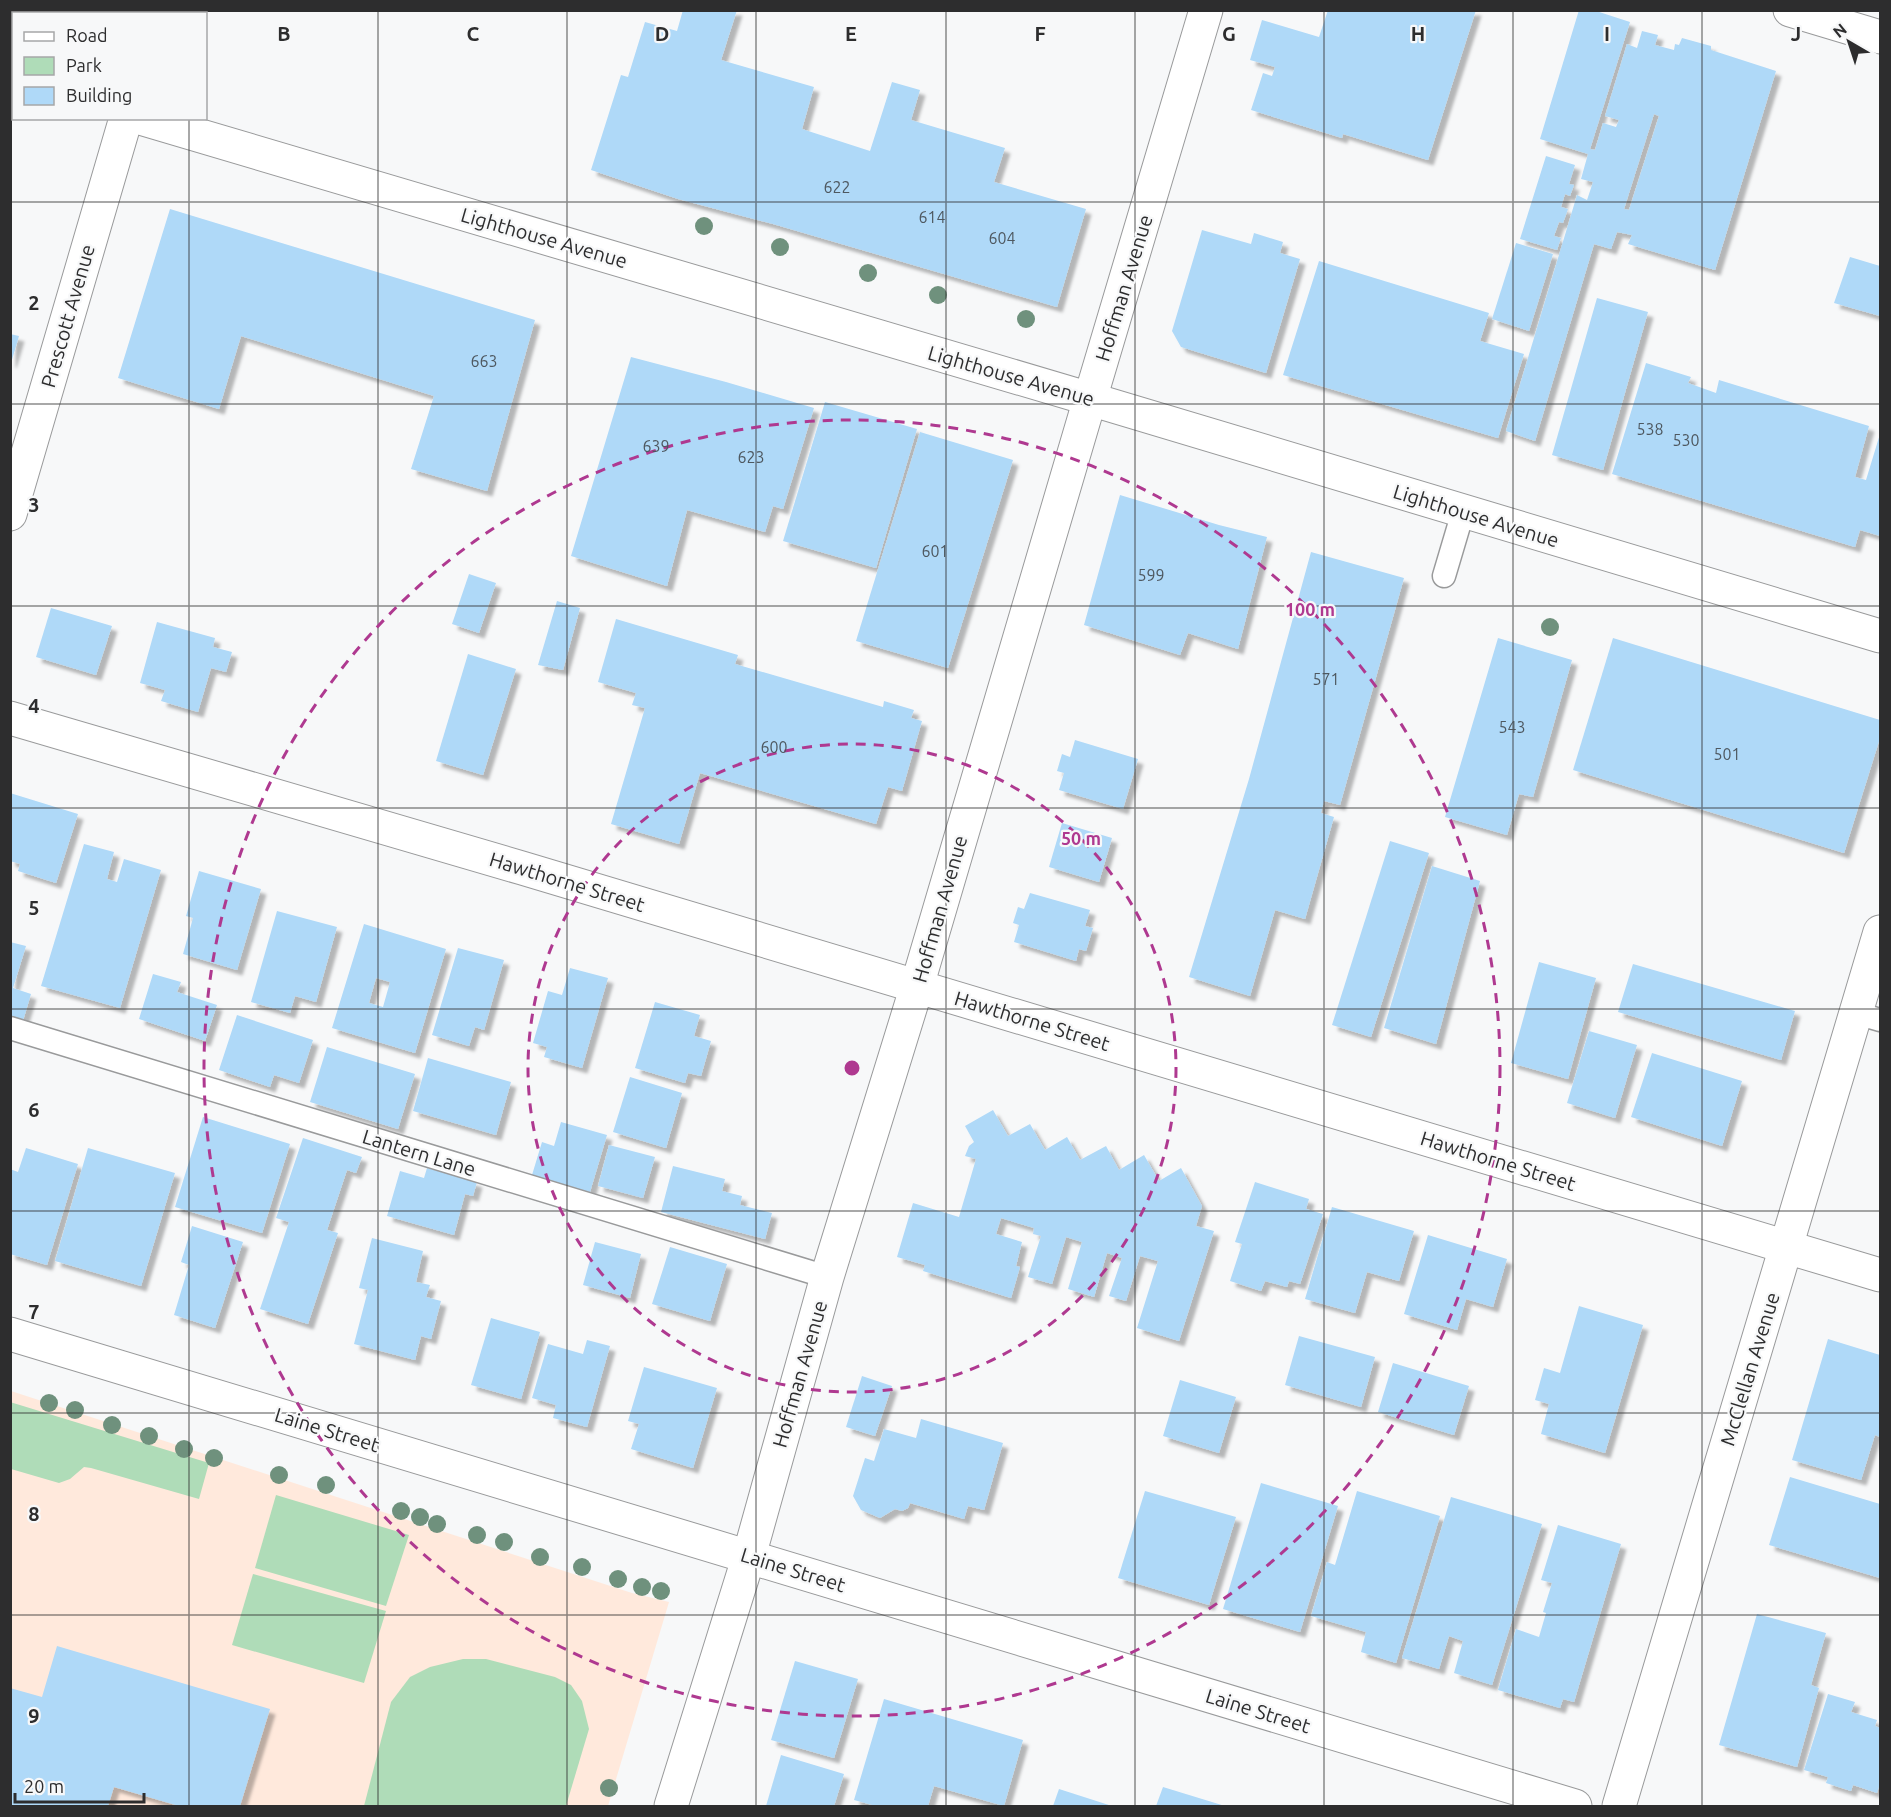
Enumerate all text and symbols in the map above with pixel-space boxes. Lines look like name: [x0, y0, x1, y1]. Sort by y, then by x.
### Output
legend: [12, 12, 207, 120]
north arrow: [1819, 12, 1879, 72]
text: N: [1829, 20, 1850, 41]
text: B: [277, 22, 291, 45]
text: C: [467, 22, 480, 45]
text: D: [655, 22, 669, 45]
text: E: [845, 22, 857, 45]
text: F: [1034, 22, 1046, 45]
text: G: [1222, 22, 1236, 45]
text: H: [1411, 22, 1425, 45]
text: I: [1604, 22, 1610, 45]
text: J: [1791, 22, 1801, 45]
text: Road: [66, 25, 108, 45]
text: Park: [66, 55, 102, 75]
text: Building: [66, 85, 132, 105]
house number: 622: [823, 178, 851, 196]
street label: Lighthouse Avenue: [458, 203, 630, 272]
house number: 614: [918, 208, 946, 226]
street label: Hoffman Avenue: [1090, 212, 1157, 364]
house number: 604: [988, 229, 1016, 247]
street label: Prescott Avenue: [36, 242, 99, 390]
text: 2: [28, 291, 40, 314]
street label: Lighthouse Avenue: [925, 341, 1097, 410]
house number: 663: [470, 352, 498, 370]
house number: 538: [1636, 420, 1664, 438]
house number: 530: [1672, 431, 1700, 449]
house number: 639: [642, 437, 670, 455]
house number: 623: [737, 448, 765, 466]
street label: Lighthouse Avenue: [1391, 479, 1562, 552]
text: 3: [28, 493, 40, 516]
house number: 601: [921, 542, 949, 560]
house number: 599: [1137, 566, 1165, 584]
text: 100 m: [1285, 599, 1335, 619]
house number: 571: [1312, 670, 1340, 688]
text: 4: [28, 694, 40, 717]
house number: 543: [1498, 718, 1526, 736]
house number: 600: [760, 738, 788, 756]
house number: 501: [1713, 745, 1741, 763]
text: 50 m: [1061, 828, 1101, 848]
street label: Hoffman Avenue: [908, 833, 971, 985]
street label: Hawthorne Street: [487, 847, 648, 916]
text: 5: [28, 896, 40, 919]
street label: Hawthorne Street: [952, 986, 1113, 1055]
centre of rings: [842, 1058, 862, 1078]
text: 6: [28, 1098, 40, 1121]
street label: Lantern Lane: [360, 1124, 479, 1181]
street label: Hawthorne Street: [1418, 1126, 1579, 1195]
street label: McClellan Avenue: [1715, 1289, 1784, 1448]
street label: Hoffman Avenue: [768, 1298, 831, 1450]
text: 7: [28, 1300, 40, 1323]
street label: Laine Street: [272, 1403, 382, 1456]
text: 8: [28, 1502, 40, 1525]
street label: Laine Street: [738, 1543, 848, 1596]
street label: Laine Street: [1203, 1684, 1313, 1737]
text: 9: [28, 1704, 40, 1727]
scale bar: [15, 1766, 144, 1804]
text: 20 m: [24, 1776, 64, 1796]

